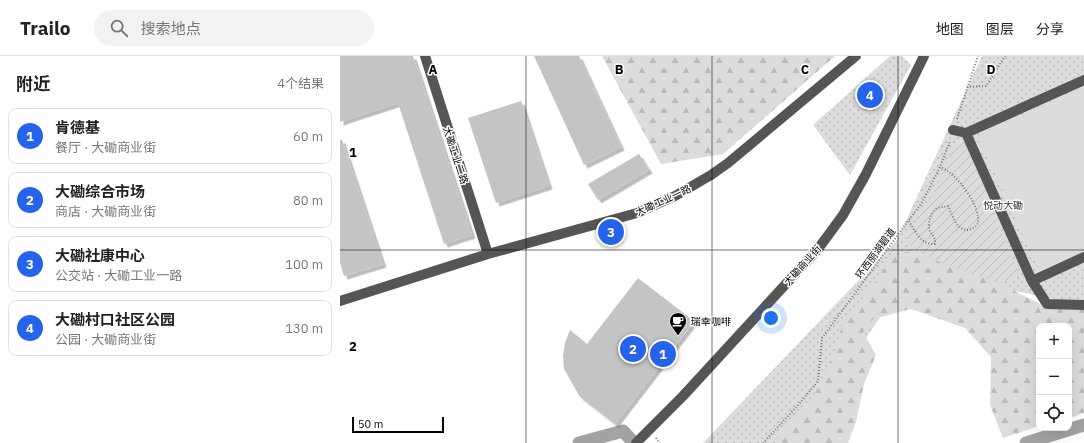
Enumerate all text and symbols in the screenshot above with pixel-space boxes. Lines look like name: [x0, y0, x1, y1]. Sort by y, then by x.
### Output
search box: [94, 10, 374, 46]
text: Trailo: [20, 16, 70, 40]
icon: search: [108, 17, 130, 39]
text: 搜索地点: [140, 19, 200, 38]
text: 地图: [936, 20, 964, 38]
text: 图层: [986, 20, 1014, 38]
text: 分享: [1036, 20, 1064, 38]
text: A: [429, 61, 438, 78]
text: B: [615, 61, 624, 78]
text: C: [801, 61, 810, 78]
text: D: [986, 61, 996, 78]
text: 附近: [16, 73, 50, 95]
text: 4个结果: [277, 75, 324, 92]
pin: 4: [857, 80, 883, 110]
text: 肯德基: [55, 118, 100, 137]
street label: 大磡工业二路: [440, 125, 471, 186]
text: 1: [26, 128, 34, 145]
text: 60 m: [293, 128, 323, 145]
text: 餐厅 · 大磡商业街: [55, 139, 156, 156]
text: 1: [349, 144, 357, 161]
text: 大磡综合市场: [55, 182, 145, 201]
street label: 大磡工业一路: [633, 182, 693, 219]
text: 2: [26, 192, 34, 209]
text: 80 m: [293, 192, 323, 209]
park label: 悦动大磡: [983, 199, 1023, 212]
text: 商店 · 大磡商业街: [55, 203, 156, 220]
pin: 3: [598, 217, 624, 247]
street label: 环西丽湖碧道: [853, 225, 898, 281]
street label: 大磡商业街: [781, 242, 824, 288]
text: 大磡社康中心: [55, 246, 145, 265]
text: 3: [26, 256, 34, 273]
text: 100 m: [285, 256, 323, 273]
text: 公交站 · 大磡工业一路: [55, 267, 182, 284]
your location: [761, 308, 781, 328]
text: 大磡村口社区公园: [55, 310, 175, 329]
cafe icon: 瑞幸咖啡: [668, 311, 688, 336]
place label: 瑞幸咖啡: [691, 315, 731, 328]
text: 4: [26, 320, 34, 337]
text: 130 m: [285, 320, 323, 337]
map controls: [1036, 323, 1072, 431]
button: +: [1036, 323, 1072, 359]
text: 公园 · 大磡商业街: [55, 331, 156, 348]
pin: 2: [620, 334, 646, 364]
text: 2: [349, 338, 357, 355]
pin: 1: [650, 339, 676, 369]
button: −: [1036, 359, 1072, 395]
button: locate: [1036, 395, 1072, 431]
scale bar: [352, 415, 444, 434]
text: 50 m: [358, 417, 383, 431]

